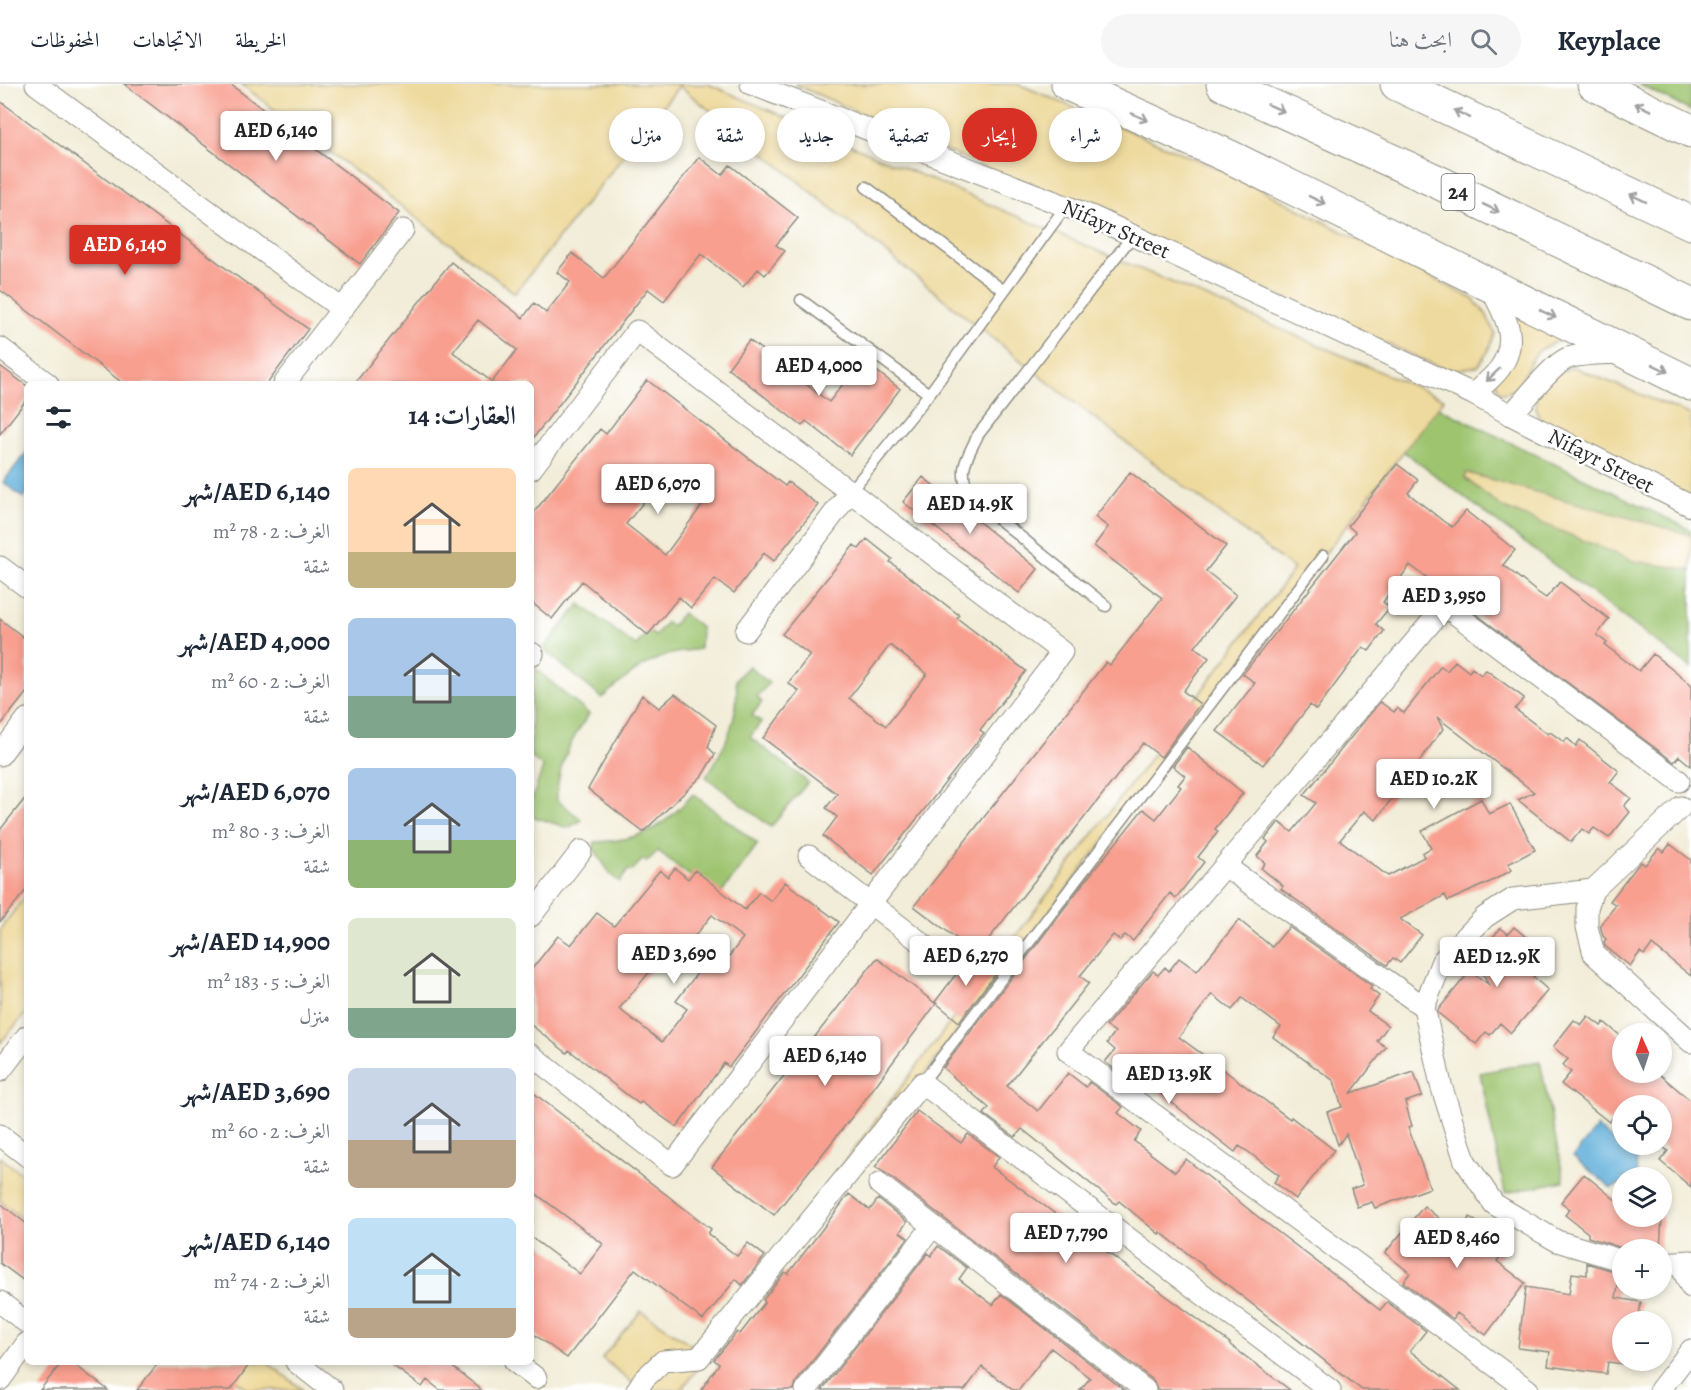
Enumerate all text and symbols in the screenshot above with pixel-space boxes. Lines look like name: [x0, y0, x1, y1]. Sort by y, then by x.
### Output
search box: [1101, 14, 1521, 68]
text: Keyplace: [1557, 22, 1661, 60]
text: ابحث هنا: [1389, 25, 1452, 55]
icon: search: [1467, 25, 1500, 58]
text: المحفوظات: [30, 26, 99, 54]
text: الاتجاهات: [132, 26, 202, 54]
text: الخريطة: [235, 26, 286, 54]
one-way arrow: [1634, 101, 1652, 113]
one-way arrow: [1267, 103, 1285, 115]
one-way arrow: [1454, 107, 1472, 119]
chip: منزل: [609, 108, 683, 162]
chip: شقة: [695, 108, 765, 162]
chip: جديد: [777, 108, 855, 162]
chip: تصفية: [867, 108, 950, 162]
chip: إيجار: [962, 108, 1037, 162]
chip: شراء: [1049, 108, 1122, 162]
pin: AED 6,140: [207, 111, 345, 162]
one-way arrow: [1131, 111, 1149, 123]
text: AED 6,140: [234, 117, 318, 144]
road number: 24: [1442, 174, 1474, 210]
one-way arrow: [1630, 191, 1648, 203]
street label: Nifayr Street: [1057, 192, 1175, 266]
one-way arrow: [1307, 194, 1325, 206]
one-way arrow: [1482, 202, 1500, 214]
pin: AED 6,140: [56, 225, 194, 276]
text: AED 6,140: [83, 231, 167, 258]
one-way arrow: [1539, 308, 1557, 320]
pin: AED 4,000: [750, 346, 888, 397]
text: AED 4,000: [776, 352, 862, 379]
one-way arrow: [1650, 363, 1668, 375]
one-way arrow: [1486, 367, 1501, 382]
text: العقارات: 14: [408, 398, 516, 433]
icon: filters: [42, 401, 75, 434]
street label: Nifayr Street: [1543, 421, 1659, 501]
pin: AED 6,070: [589, 464, 727, 515]
text: AED 6,070: [615, 470, 701, 497]
text: AED 6,140/شهر: [184, 474, 330, 509]
pin: AED 14.9K: [901, 484, 1039, 535]
text: AED 14.9K: [927, 490, 1013, 517]
icon: home: [396, 492, 468, 564]
text: الغرف: 2 · 78 m²: [213, 518, 330, 545]
text: شقة: [304, 553, 330, 580]
pin: AED 3,950: [1375, 576, 1513, 627]
text: AED 3,950: [1402, 582, 1486, 609]
text: AED 4,000/شهر: [179, 624, 330, 659]
icon: home: [396, 642, 468, 714]
text: الغرف: 2 · 60 m²: [211, 668, 330, 695]
text: شقة: [304, 703, 330, 730]
pin: AED 10.2K: [1365, 759, 1503, 810]
text: AED 10.2K: [1390, 765, 1478, 792]
text: AED 6,070/شهر: [181, 774, 330, 809]
icon: home: [396, 792, 468, 864]
text: الغرف: 3 · 80 m²: [212, 818, 330, 845]
text: شقة: [304, 853, 330, 880]
text: AED 14,900/شهر: [171, 924, 330, 959]
pin: AED 3,690: [605, 934, 743, 985]
pin: AED 6,270: [897, 936, 1035, 987]
pin: AED 12.9K: [1428, 937, 1566, 988]
text: AED 3,690: [632, 940, 716, 967]
icon: home: [396, 942, 468, 1014]
text: AED 6,270: [924, 942, 1008, 969]
text: AED 12.9K: [1454, 943, 1540, 970]
text: الغرف: 5 · 183 m²: [207, 968, 330, 995]
text: منزل: [299, 1003, 330, 1030]
north arrow: [1612, 1023, 1672, 1083]
map controls: [1612, 1023, 1672, 1371]
pin: AED 6,140: [756, 1036, 894, 1087]
text: AED 6,140: [783, 1042, 867, 1069]
pin: AED 13.9K: [1100, 1054, 1238, 1105]
text: AED 13.9K: [1126, 1060, 1212, 1087]
text: AED 3,690/شهر: [182, 1074, 330, 1109]
icon: home: [396, 1092, 468, 1164]
button: locate: [1612, 1095, 1672, 1155]
text: الغرف: 2 · 60 m²: [211, 1118, 330, 1145]
text: شقة: [304, 1153, 330, 1180]
button: layers: [1612, 1167, 1672, 1227]
pin: AED 7,790: [997, 1213, 1135, 1264]
pin: AED 8,460: [1388, 1218, 1526, 1269]
text: AED 7,790: [1024, 1219, 1108, 1246]
text: AED 6,140/شهر: [184, 1224, 330, 1259]
text: AED 8,460: [1414, 1224, 1500, 1251]
button: +: [1612, 1239, 1672, 1299]
icon: home: [396, 1242, 468, 1314]
text: الغرف: 2 · 74 m²: [214, 1268, 330, 1295]
text: شقة: [304, 1303, 330, 1330]
button: −: [1612, 1311, 1672, 1371]

